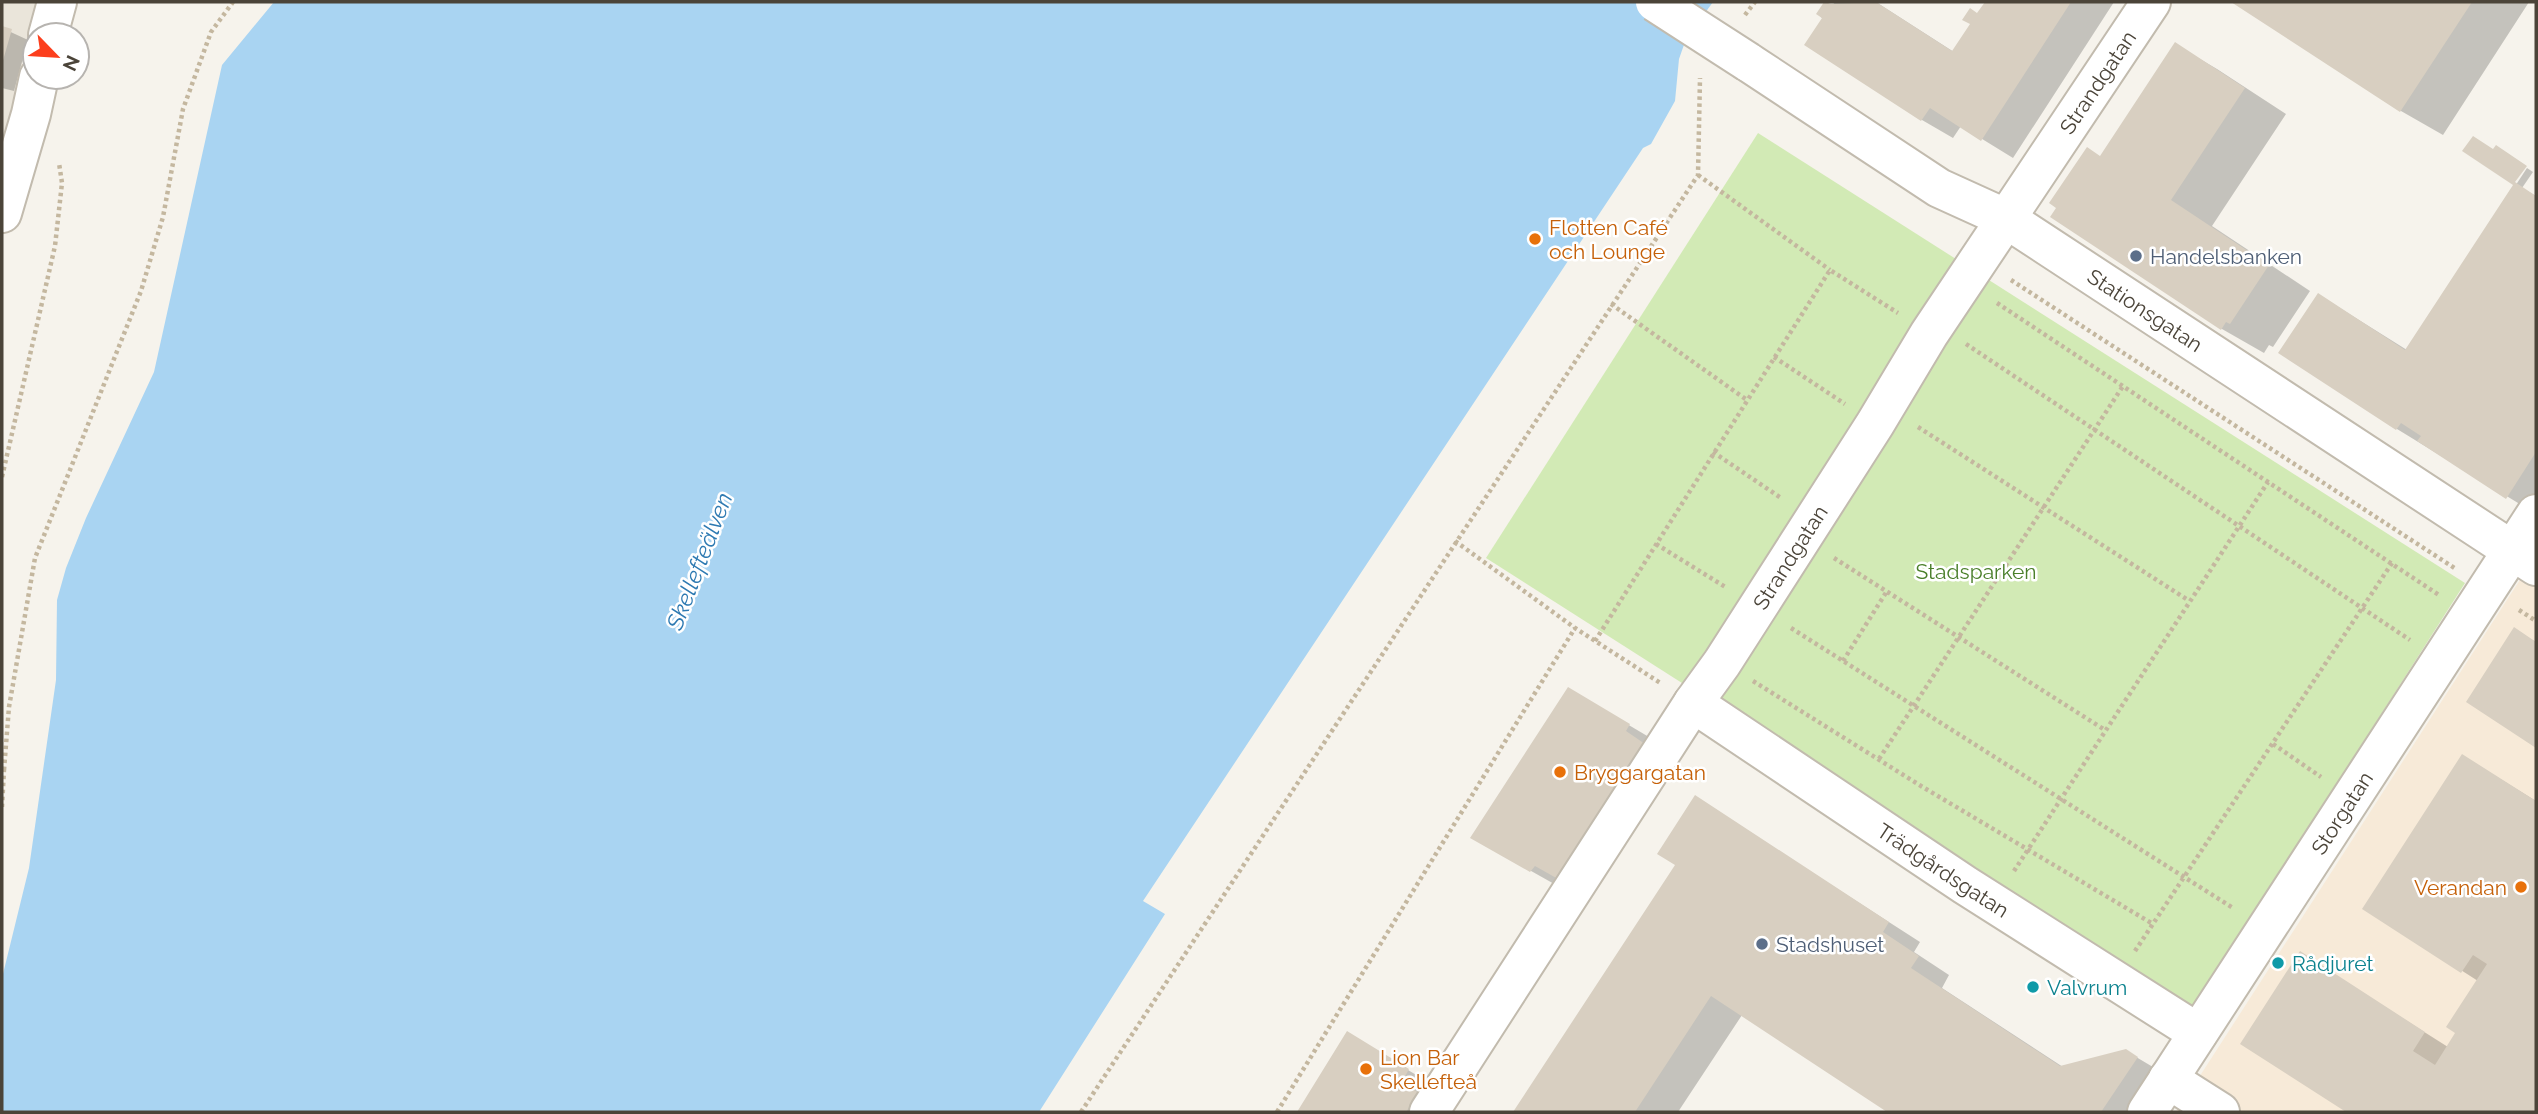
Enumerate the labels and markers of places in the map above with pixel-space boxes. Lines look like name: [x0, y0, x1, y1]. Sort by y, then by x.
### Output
place label: Flotten Café och Lounge: [1549, 215, 1668, 264]
marker: Flotten Café och Lounge: [1527, 231, 1543, 247]
place label: Handelsbanken: [2150, 244, 2302, 269]
marker: Handelsbanken: [2128, 248, 2144, 264]
place label: Bryggargatan: [1574, 760, 1706, 785]
marker: Bryggargatan: [1552, 764, 1568, 780]
place label: Verandan: [2414, 875, 2507, 900]
marker: Verandan: [2513, 879, 2529, 895]
place label: Stadshuset: [1776, 932, 1884, 957]
marker: Stadshuset: [1754, 936, 1770, 952]
place label: Rådjuret: [2292, 951, 2374, 976]
marker: Rådjuret: [2270, 955, 2286, 971]
place label: Valvrum: [2047, 975, 2127, 1000]
marker: Valvrum: [2025, 979, 2041, 995]
place label: Lion Bar Skellefteå: [1380, 1045, 1477, 1094]
marker: Lion Bar Skellefteå: [1358, 1061, 1374, 1077]

